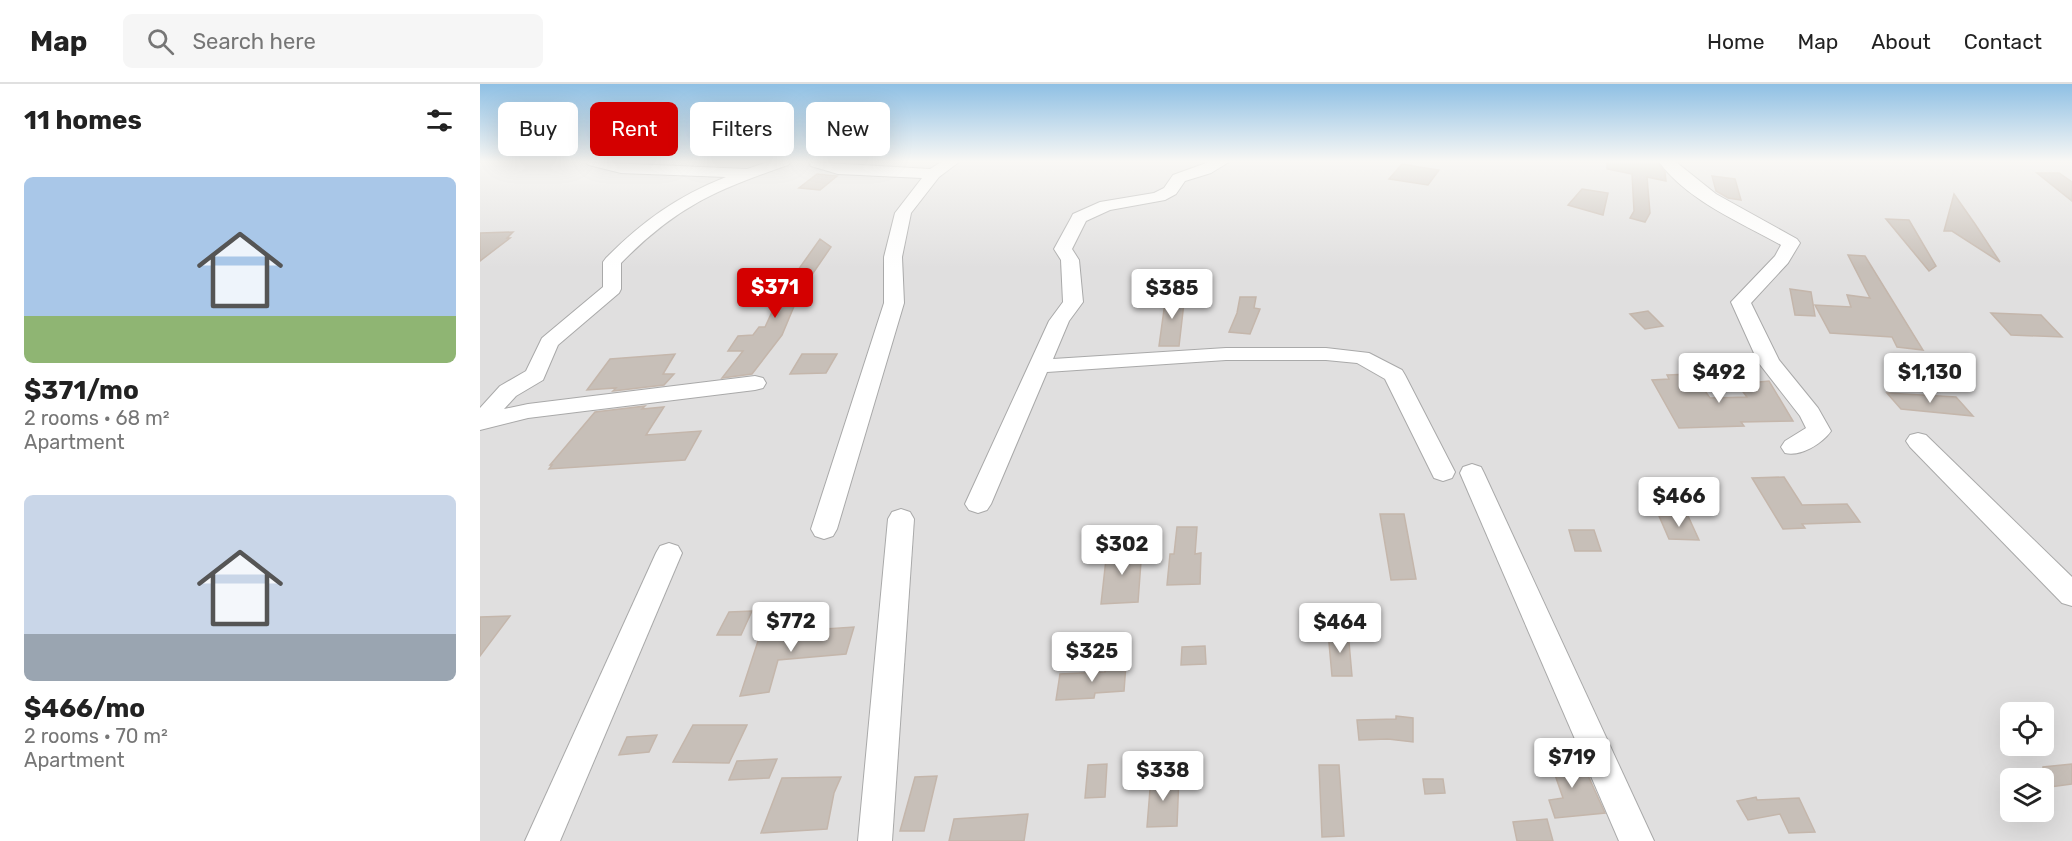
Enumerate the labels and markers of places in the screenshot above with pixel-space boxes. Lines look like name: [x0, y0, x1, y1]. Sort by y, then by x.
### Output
pin: $371: [739, 268, 811, 319]
pin: $385: [1136, 269, 1208, 320]
pin: $492: [1683, 353, 1755, 404]
pin: $1,130: [1881, 353, 1979, 404]
pin: $466: [1643, 477, 1715, 528]
pin: $302: [1086, 525, 1158, 576]
pin: $772: [755, 602, 827, 653]
pin: $464: [1304, 603, 1376, 654]
pin: $325: [1056, 632, 1128, 683]
pin: $719: [1536, 738, 1608, 789]
pin: $338: [1127, 751, 1199, 802]

